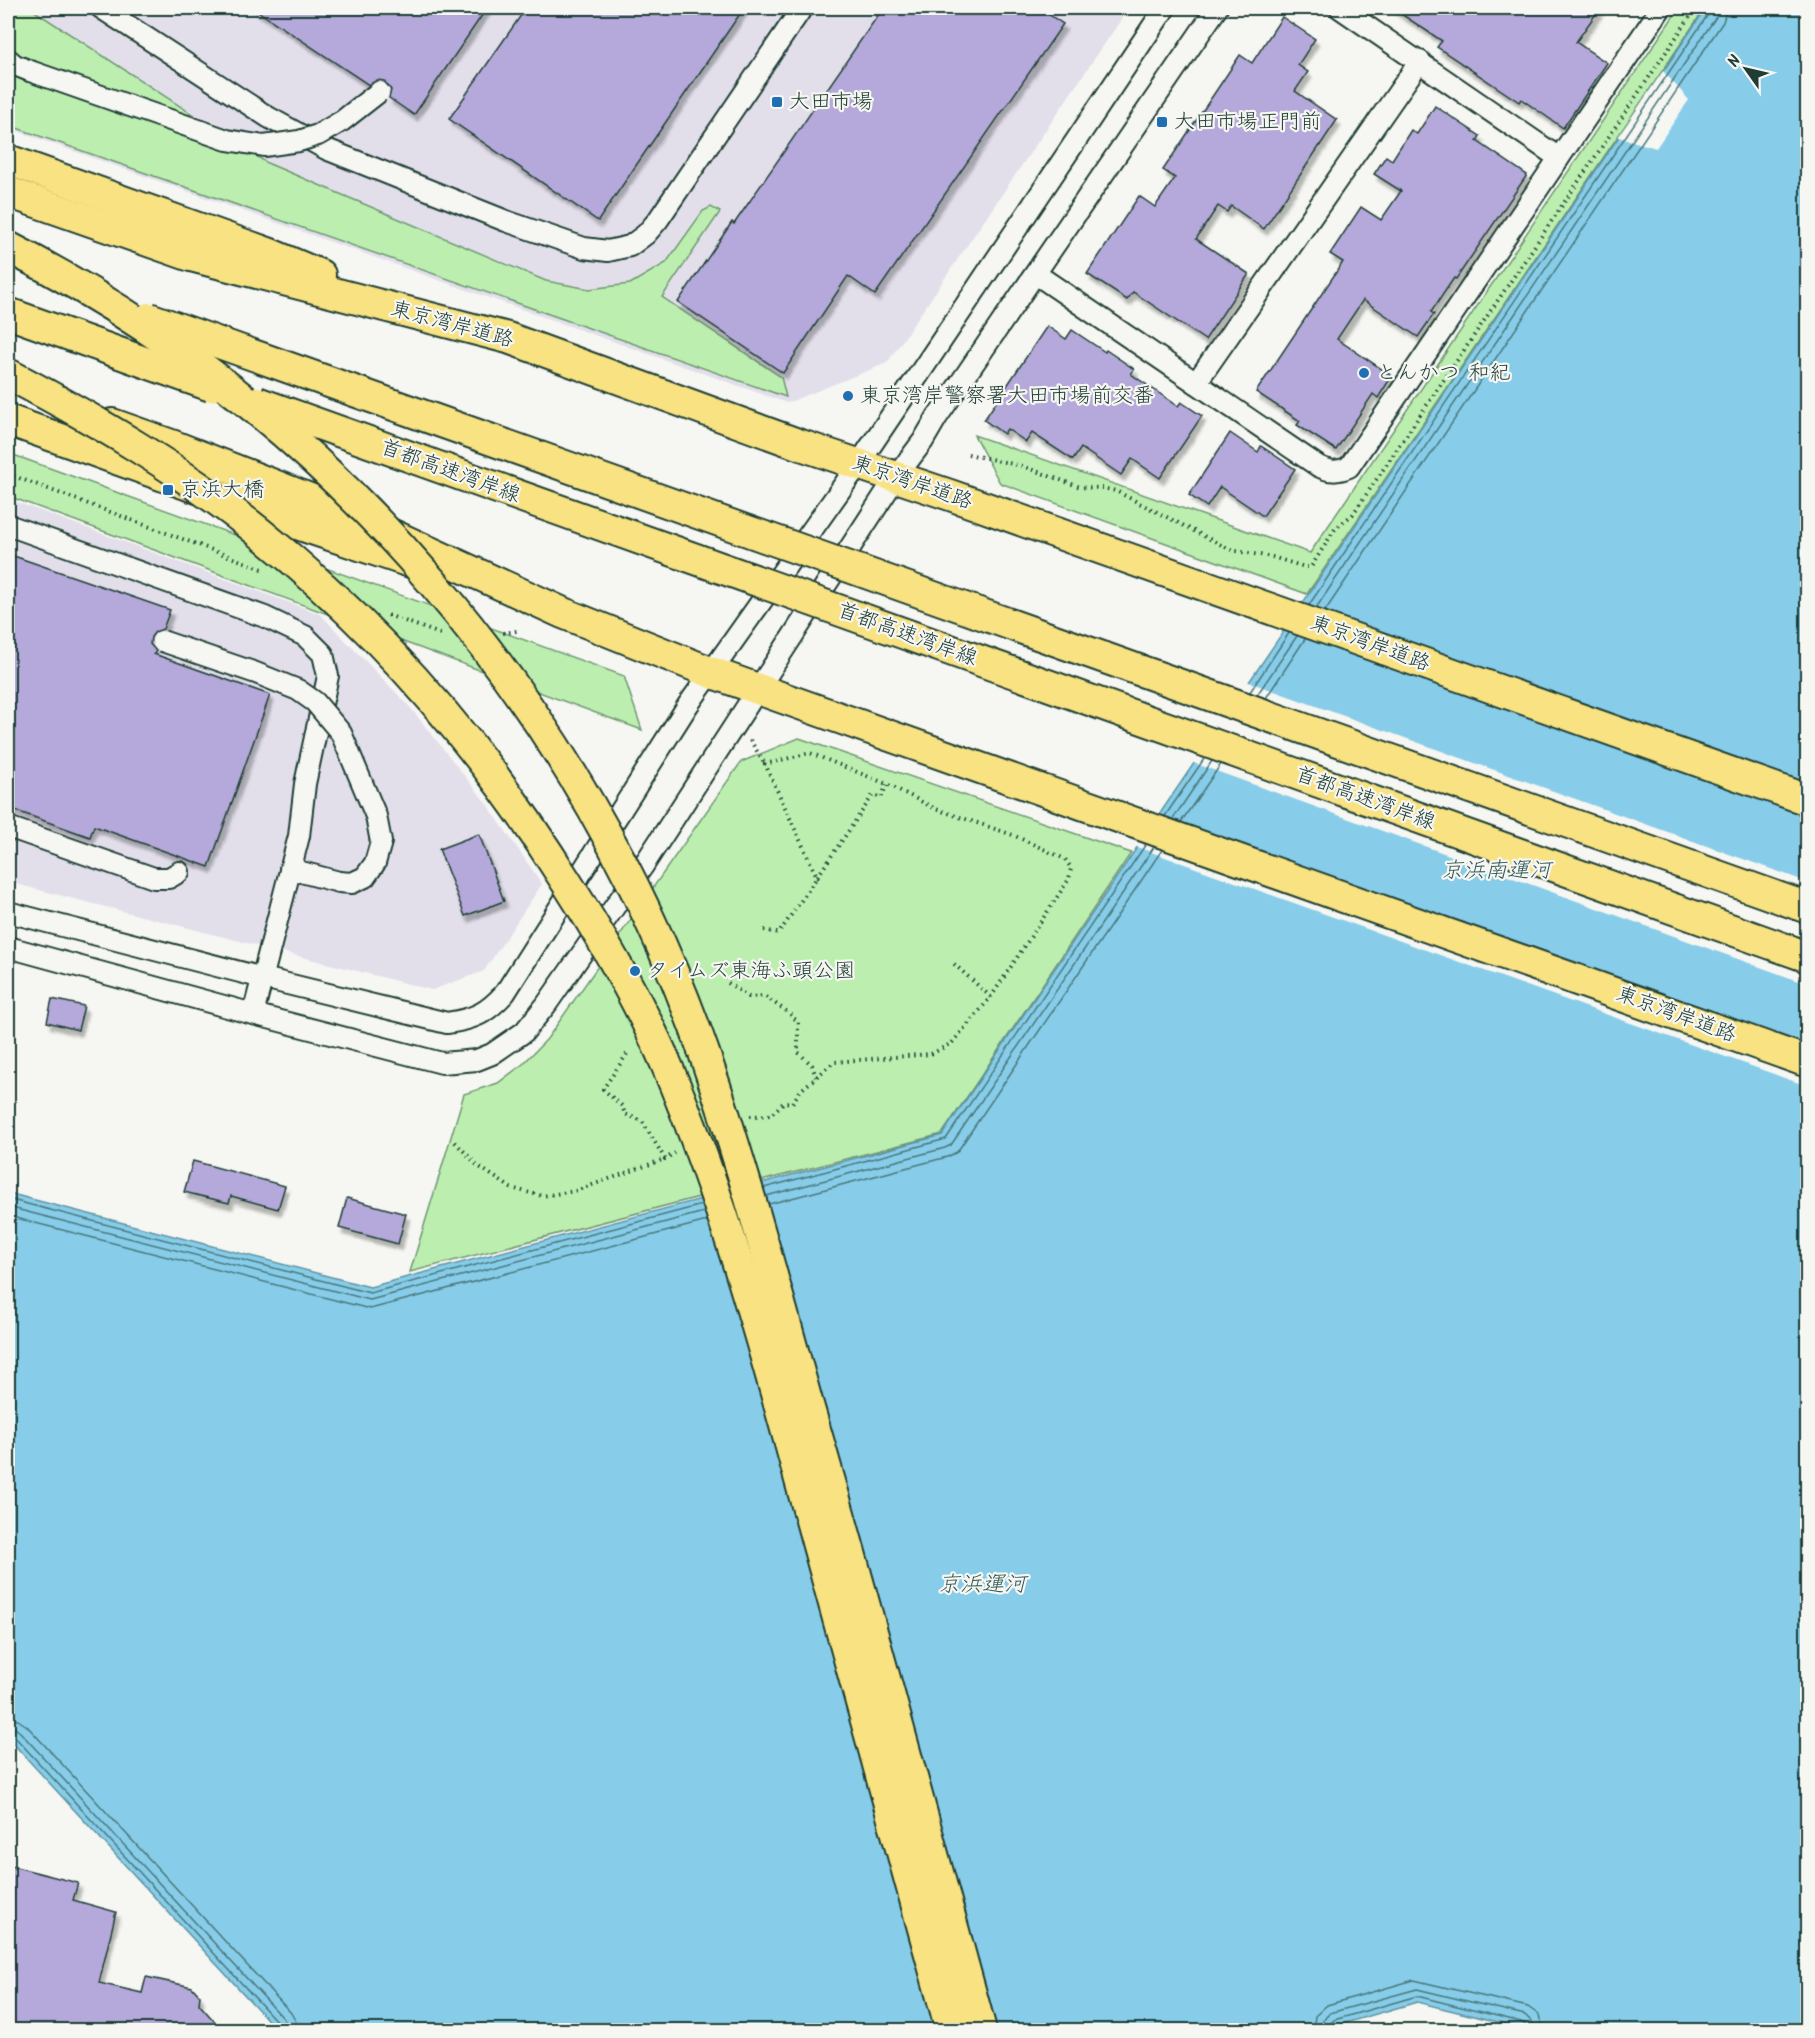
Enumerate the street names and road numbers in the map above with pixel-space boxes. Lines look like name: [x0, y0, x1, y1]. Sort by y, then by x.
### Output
street label: 東京湾岸道路: [387, 293, 517, 357]
street label: 首都高速湾岸線: [375, 431, 525, 513]
street label: 東京湾岸道路: [847, 447, 977, 519]
street label: 首都高速湾岸線: [832, 594, 982, 676]
street label: 東京湾岸道路: [1305, 607, 1435, 681]
street label: 首都高速湾岸線: [1290, 758, 1440, 840]
street label: 東京湾岸道路: [1611, 978, 1741, 1052]

